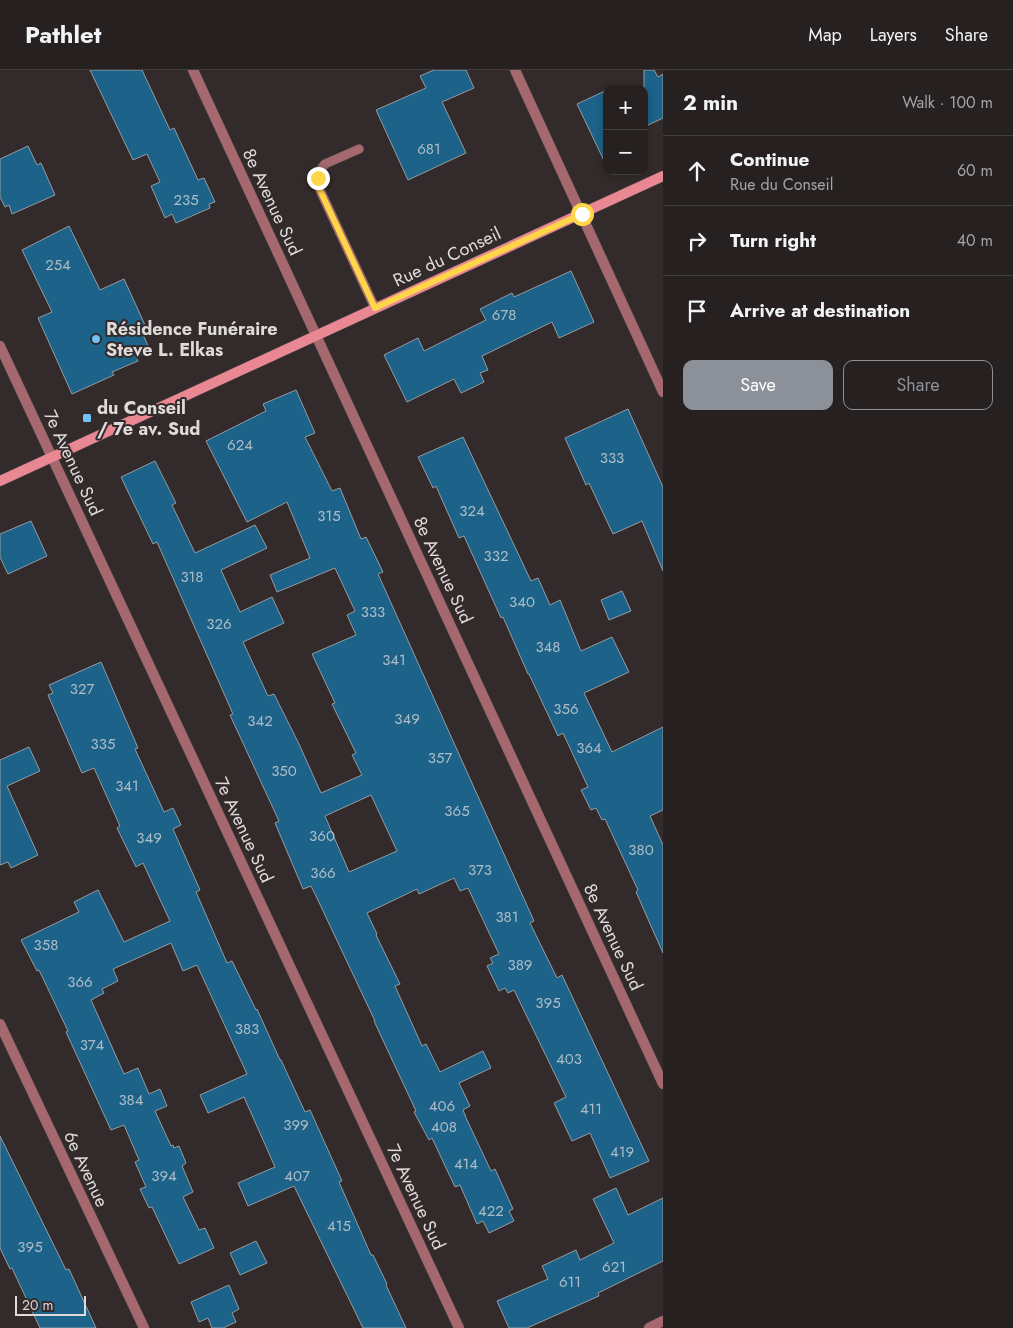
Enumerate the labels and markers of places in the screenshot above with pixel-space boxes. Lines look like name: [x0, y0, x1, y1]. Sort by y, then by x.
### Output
place label: Résidence Funéraire Steve L. Elkas: [106, 316, 278, 363]
marker: Résidence Funéraire Steve L. Elkas: [90, 333, 102, 345]
place label: du Conseil / 7e av. Sud: [97, 395, 200, 442]
marker: du Conseil / 7e av. Sud: [81, 412, 93, 424]

